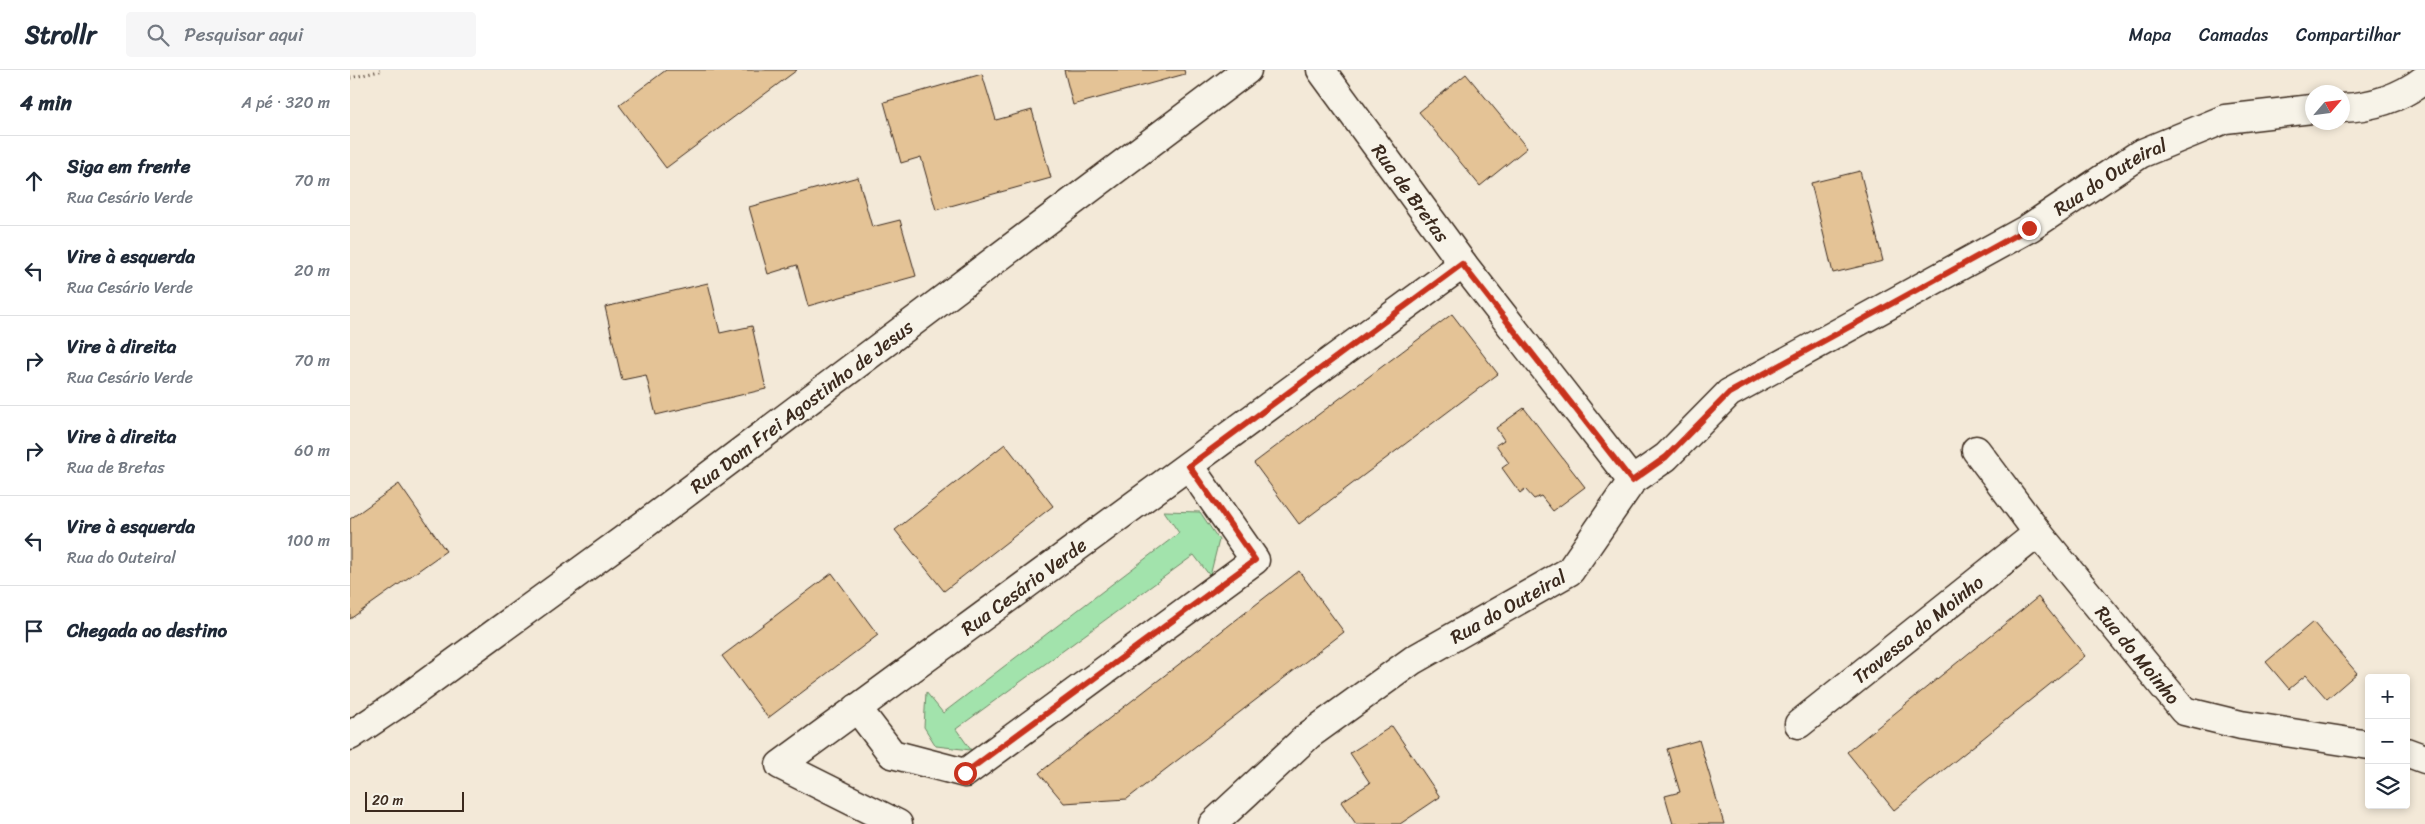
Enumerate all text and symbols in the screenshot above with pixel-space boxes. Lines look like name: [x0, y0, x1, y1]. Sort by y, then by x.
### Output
search box: [126, 12, 476, 57]
text: Strollr: [25, 14, 96, 56]
text: Pesquisar aqui: [184, 18, 303, 51]
text: Mapa: [2129, 19, 2171, 51]
text: Camadas: [2199, 19, 2268, 51]
text: Compartilhar: [2296, 19, 2400, 51]
icon: search: [144, 21, 172, 49]
text: 4 min: [20, 84, 72, 122]
north arrow: [2305, 85, 2350, 130]
text: A pé · 320 m: [241, 88, 330, 117]
street label: Rua do Outeiral: [2046, 129, 2172, 225]
street label: Rua de Bretas: [1363, 136, 1458, 250]
text: Siga em frente: [67, 150, 190, 183]
text: 70 m: [294, 166, 330, 195]
icon: ahead: [20, 167, 48, 195]
text: Rua Cesário Verde: [67, 183, 193, 212]
route end: [2018, 217, 2041, 240]
text: Vire à esquerda: [67, 240, 195, 273]
text: 20 m: [294, 256, 330, 285]
icon: left: [20, 257, 48, 285]
text: Rua Cesário Verde: [67, 273, 193, 302]
street label: Rua Dom Frei Agostinho de Jesus: [683, 311, 921, 502]
text: Vire à direita: [67, 330, 176, 363]
text: 70 m: [294, 346, 330, 375]
icon: right: [20, 347, 48, 375]
text: Rua Cesário Verde: [67, 363, 193, 392]
text: Vire à direita: [67, 420, 176, 453]
text: 60 m: [294, 436, 330, 465]
icon: right: [20, 437, 48, 465]
text: Rua de Bretas: [67, 453, 165, 482]
text: Vire à esquerda: [67, 510, 195, 543]
text: 100 m: [286, 526, 330, 555]
icon: left: [20, 527, 48, 555]
street label: Rua Cesário Verde: [954, 529, 1094, 644]
text: Rua do Outeiral: [67, 543, 176, 572]
street label: Rua do Outeiral: [1444, 560, 1573, 653]
street label: Travessa do Moinho: [1845, 566, 1991, 693]
street label: Rua do Moinho: [2086, 598, 2188, 712]
text: Chegada ao destino: [67, 614, 227, 647]
icon: arrive: [20, 617, 48, 645]
map controls: [2365, 674, 2410, 809]
button: +: [2365, 674, 2410, 719]
button: −: [2365, 719, 2410, 764]
route start: [954, 762, 977, 785]
button: layers: [2365, 764, 2410, 809]
text: 20 m: [372, 788, 403, 813]
scale bar: [365, 789, 464, 812]

